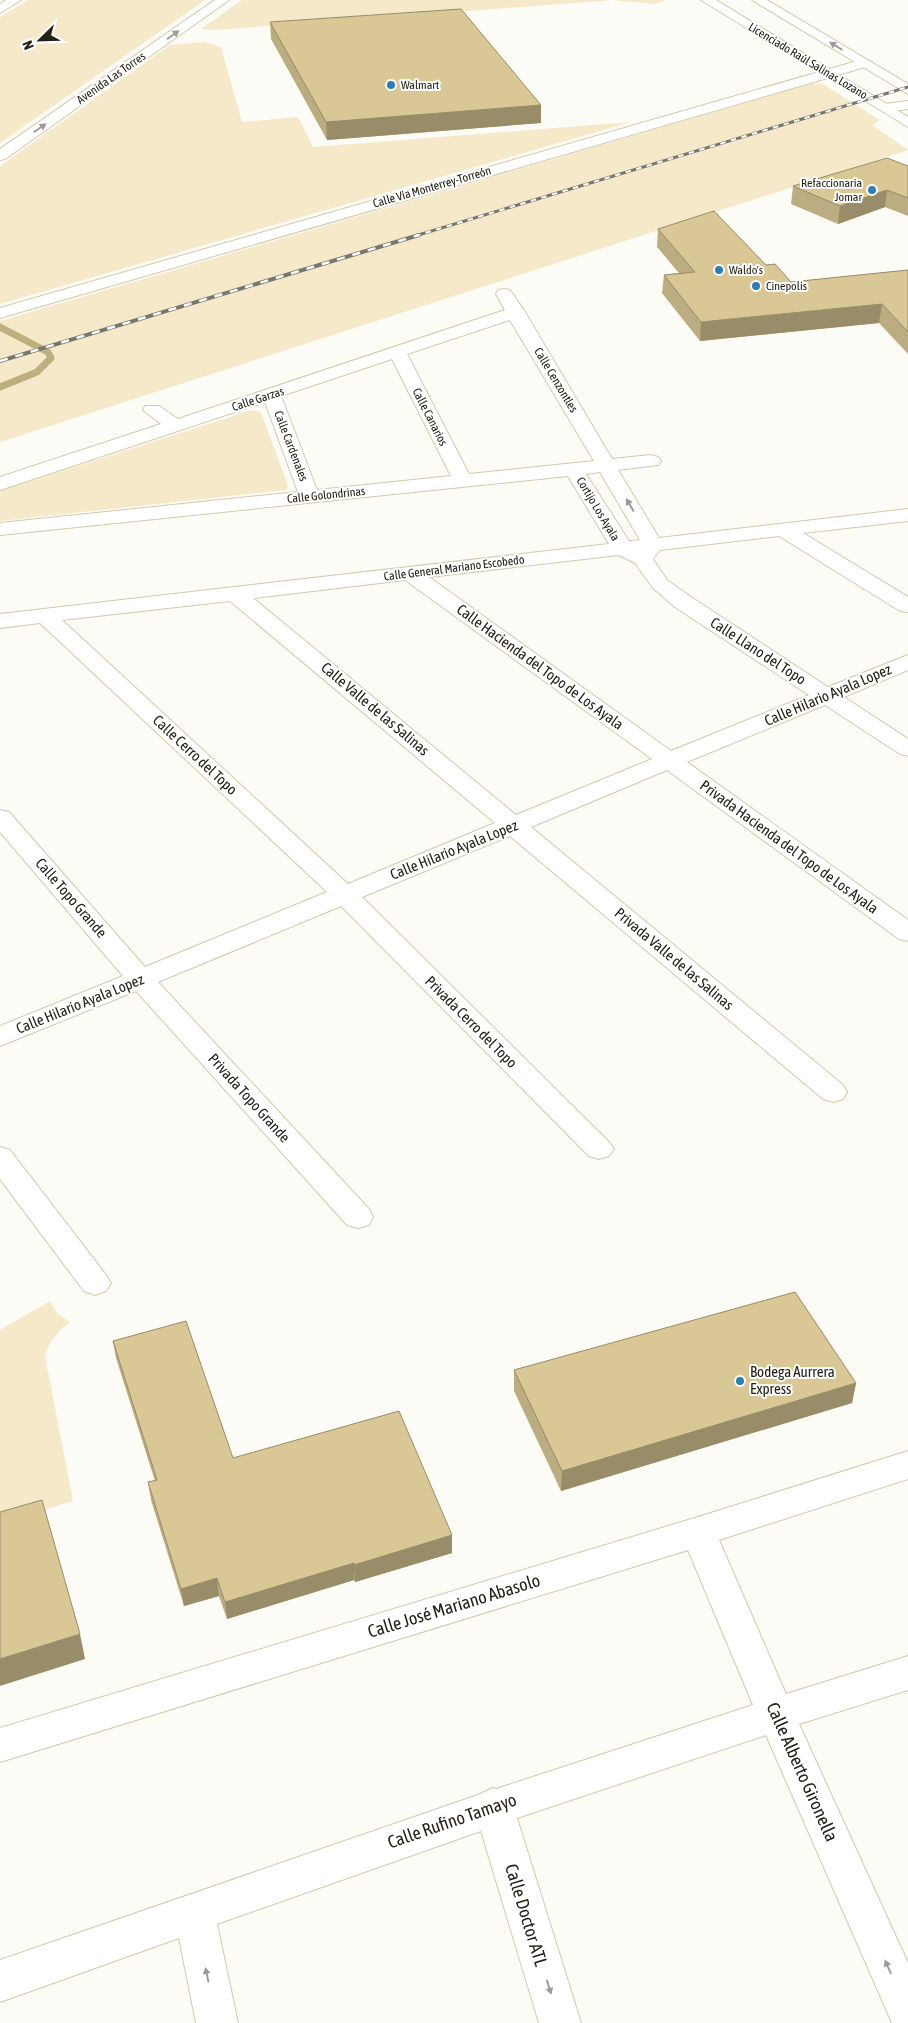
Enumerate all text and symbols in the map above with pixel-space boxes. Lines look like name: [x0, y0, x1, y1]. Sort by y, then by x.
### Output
north arrow: [15, 15, 65, 65]
street label: Licenciado Raúl Salinas Lozano: [746, 20, 870, 102]
one-way arrow: [166, 30, 180, 40]
text: N: [19, 38, 37, 52]
one-way arrow: [830, 42, 843, 51]
street label: Avenida Las Torres: [74, 49, 148, 107]
place label: Walmart: [401, 78, 440, 92]
marker: Walmart: [385, 79, 397, 91]
one-way arrow: [33, 123, 47, 133]
street label: Calle Vía Monterrey-Torreón: [371, 163, 493, 211]
place label: Refaccionaria Jomar: [801, 176, 862, 204]
marker: Refaccionaria Jomar: [866, 184, 878, 196]
place label: Waldo's: [729, 263, 763, 277]
marker: Waldo's: [713, 264, 725, 276]
place label: Cinepolis: [766, 279, 807, 293]
marker: Cinepolis: [750, 280, 762, 292]
street label: Calle Cenzontles: [531, 345, 581, 415]
street label: Calle Garzas: [230, 384, 286, 414]
street label: Calle Canarios: [409, 386, 451, 448]
street label: Calle Cardenales: [271, 409, 311, 483]
street label: Cortijo Los Ayala: [573, 475, 623, 543]
street label: Calle Golondrinas: [286, 484, 366, 506]
one-way arrow: [626, 499, 635, 512]
street label: Calle General Mariano Escobedo: [383, 552, 525, 584]
street label: Calle Hacienda del Topo de Los Ayala: [454, 600, 627, 733]
street label: Calle Llano del Topo: [707, 613, 809, 688]
street label: Calle Valle de las Salinas: [318, 659, 433, 759]
street label: Calle Hilario Ayala Lopez: [762, 660, 894, 729]
street label: Calle Cerro del Topo: [150, 711, 241, 798]
street label: Privada Hacienda del Topo de Los Ayala: [697, 776, 882, 917]
street label: Calle Hilario Ayala Lopez: [388, 816, 521, 883]
street label: Calle Topo Grande: [32, 855, 111, 941]
street label: Privada Valle de las Salinas: [612, 904, 737, 1013]
street label: Calle Hilario Ayala Lopez: [14, 970, 147, 1037]
street label: Privada Cerro del Topo: [422, 972, 521, 1071]
street label: Privada Topo Grande: [205, 1050, 294, 1146]
place label: Bodega Aurrera Express: [750, 1363, 835, 1397]
marker: Bodega Aurrera Express: [734, 1375, 746, 1387]
street label: Calle José Mariano Abasolo: [365, 1569, 543, 1642]
street label: Calle Alberto Gironella: [762, 1699, 843, 1845]
street label: Calle Rufino Tamayo: [385, 1789, 519, 1852]
street label: Calle Doctor ATL: [501, 1861, 552, 1969]
one-way arrow: [884, 1960, 892, 1974]
one-way arrow: [203, 1968, 211, 1983]
one-way arrow: [545, 1979, 553, 1994]

